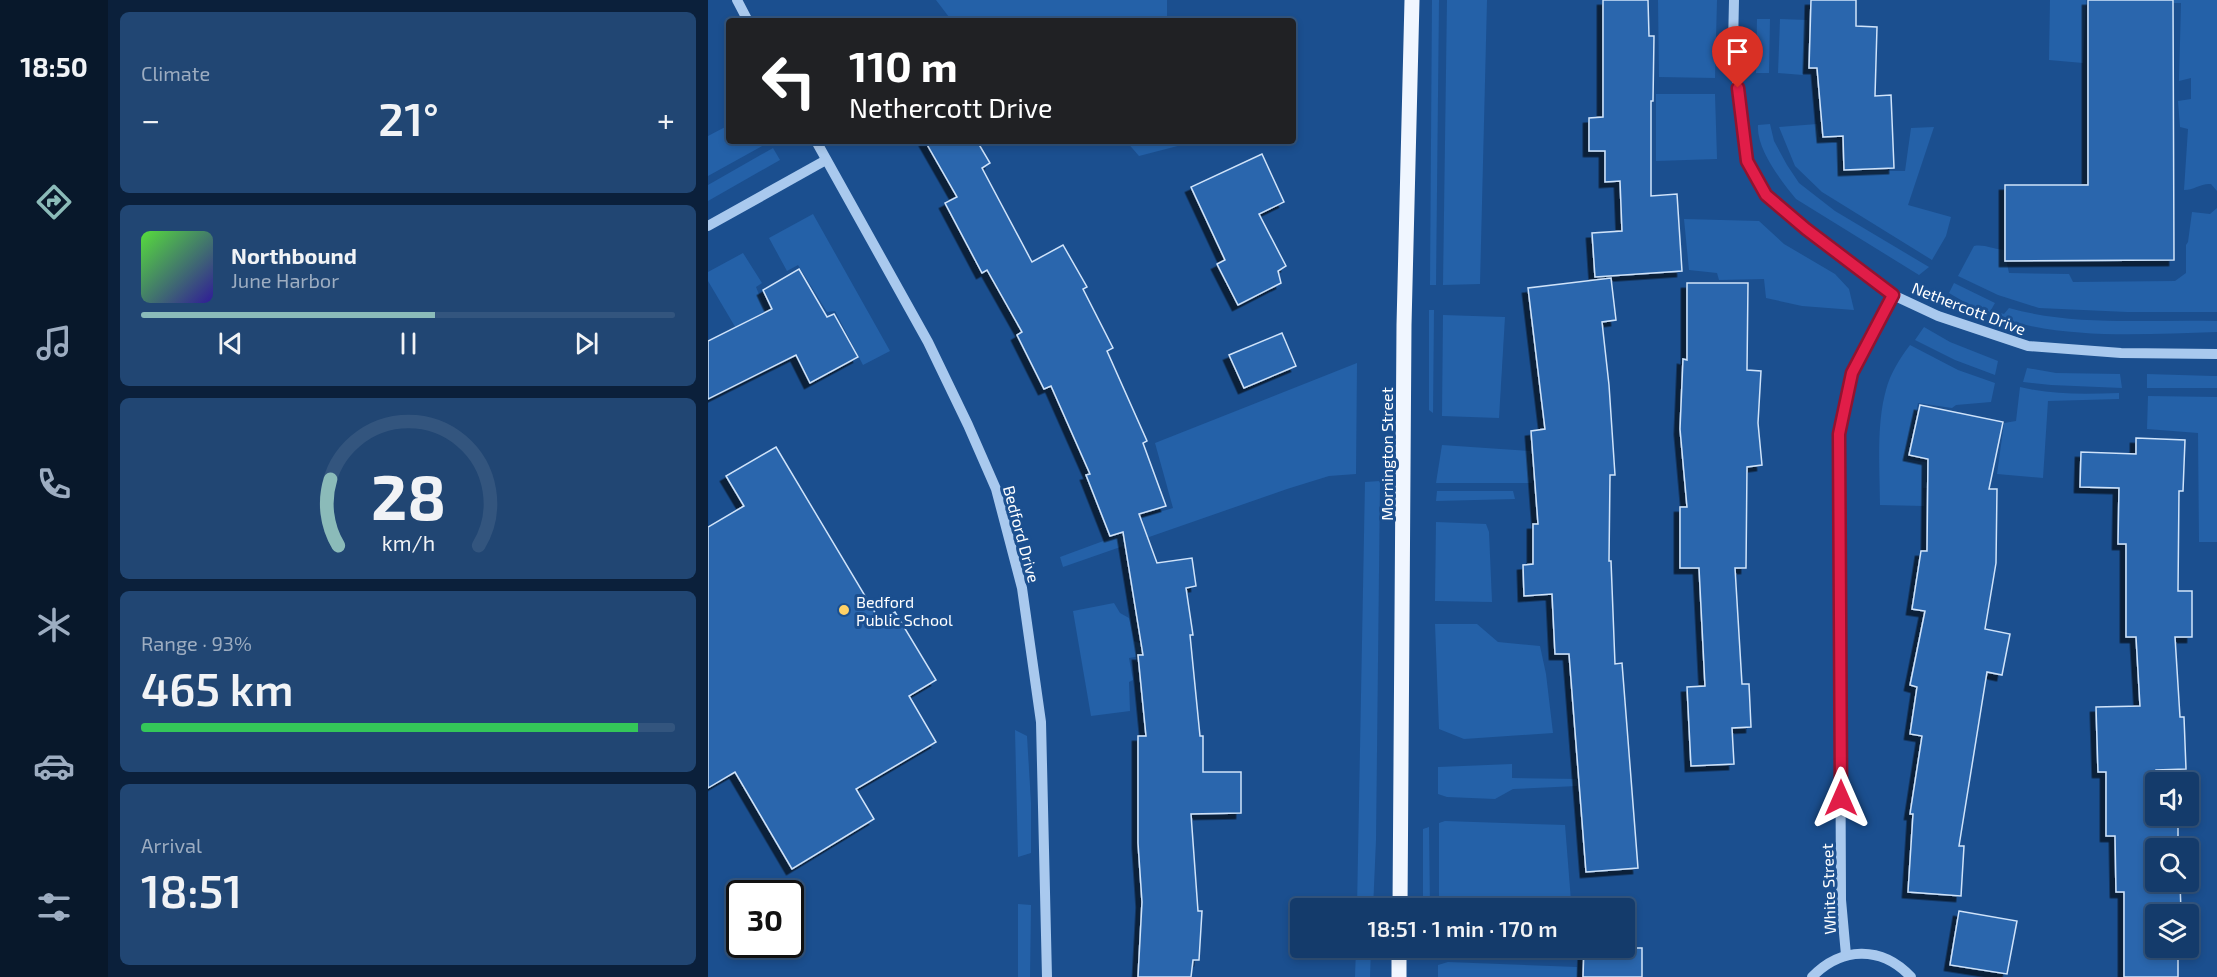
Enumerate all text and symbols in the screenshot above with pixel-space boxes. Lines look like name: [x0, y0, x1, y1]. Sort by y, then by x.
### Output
pin: [1712, 26, 1763, 88]
icon: arrive: [1721, 35, 1754, 68]
text: 110 m: [849, 40, 958, 90]
icon: left: [750, 42, 828, 120]
text: 18:50: [20, 50, 88, 82]
text: Climate: [141, 61, 210, 85]
text: 21°: [378, 91, 439, 145]
text: Nethercott Drive: [849, 91, 1052, 123]
text: −: [141, 99, 160, 139]
text: +: [657, 99, 675, 139]
icon: directions: [33, 181, 75, 223]
text: Northbound: [231, 242, 357, 268]
text: June Harbor: [231, 268, 339, 292]
street label: Nethercott Drive: [1909, 278, 2029, 338]
icon: music: [33, 322, 75, 364]
icon: previous: [214, 327, 247, 360]
icon: pause: [392, 327, 425, 360]
icon: next: [570, 327, 603, 360]
street label: Mornington Street: [1377, 387, 1396, 521]
text: 28: [370, 458, 446, 533]
icon: phone: [33, 463, 75, 505]
street label: Bedford Drive: [1000, 483, 1044, 585]
text: km/h: [381, 530, 435, 555]
place label: Bedford Public School: [856, 592, 953, 629]
marker: Bedford Public School: [837, 603, 851, 617]
icon: climate: [33, 604, 75, 646]
text: Range · 93%: [141, 631, 252, 655]
text: 465 km: [141, 661, 294, 715]
icon: car: [33, 745, 75, 787]
position arrow: [1809, 766, 1873, 830]
map controls: [2145, 772, 2199, 958]
button: sound: [2145, 772, 2199, 826]
text: Arrival: [141, 833, 202, 857]
button: search: [2145, 838, 2199, 892]
street label: White Street: [1817, 843, 1839, 935]
text: 18:51: [141, 863, 242, 917]
speed limit sign: 30: [726, 880, 804, 958]
icon: filters: [33, 886, 75, 928]
button: layers: [2145, 904, 2199, 958]
text: 18:51 · 1 min · 170 m: [1367, 915, 1558, 941]

